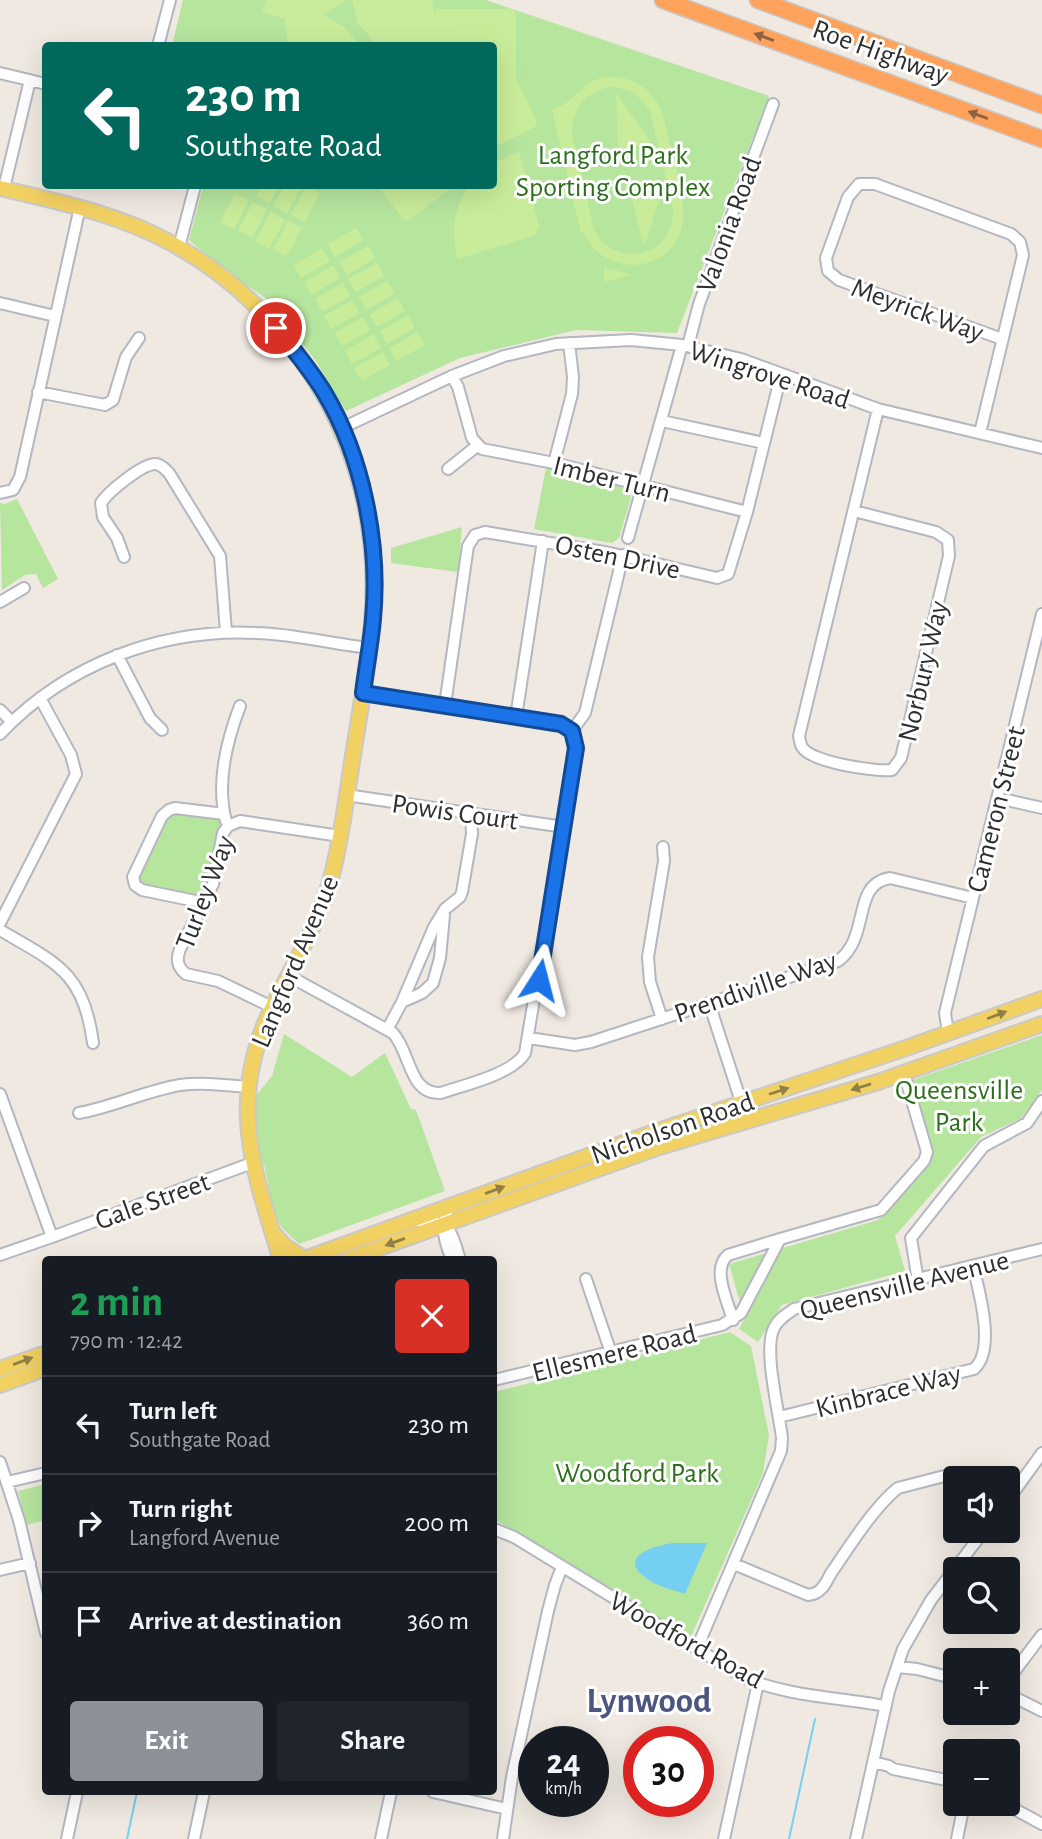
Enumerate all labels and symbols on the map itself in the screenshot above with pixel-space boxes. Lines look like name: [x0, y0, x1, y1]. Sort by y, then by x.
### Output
street label: Roe Highway: [809, 15, 952, 90]
one-way arrow: [754, 31, 775, 42]
one-way arrow: [967, 109, 988, 120]
park label: Langford Park Sporting Complex: [516, 142, 710, 202]
street label: Valonia Road: [692, 153, 767, 296]
street label: Meyrick Way: [847, 274, 987, 348]
pin: [246, 298, 306, 358]
street label: Wingrove Road: [686, 337, 853, 415]
street label: Imber Turn: [550, 452, 673, 508]
street label: Osten Drive: [553, 531, 683, 585]
street label: Norbury Way: [894, 598, 954, 745]
street label: Cameron Street: [963, 724, 1031, 895]
street label: Powis Court: [390, 790, 520, 836]
street label: Turley Way: [171, 832, 240, 953]
street label: Langford Avenue: [247, 872, 345, 1052]
position arrow: [502, 943, 576, 1017]
street label: Prendiville Way: [671, 947, 841, 1029]
one-way arrow: [987, 1010, 1008, 1021]
park label: Queensville Park: [895, 1077, 1023, 1137]
one-way arrow: [851, 1082, 872, 1092]
one-way arrow: [768, 1085, 789, 1095]
street label: Nicholson Road: [587, 1088, 758, 1170]
street label: Gale Street: [92, 1168, 214, 1236]
one-way arrow: [484, 1184, 505, 1195]
one-way arrow: [384, 1237, 405, 1248]
street label: Queensville Avenue: [797, 1246, 1012, 1325]
street label: Ellesmere Road: [530, 1320, 699, 1388]
one-way arrow: [12, 1355, 33, 1366]
street label: Kinbrace Way: [813, 1360, 964, 1424]
park label: Woodford Park: [555, 1460, 719, 1488]
street label: Woodford Road: [604, 1587, 768, 1694]
district label: Lynwood: [587, 1684, 711, 1719]
speed limit sign: 30: [623, 1726, 714, 1817]

